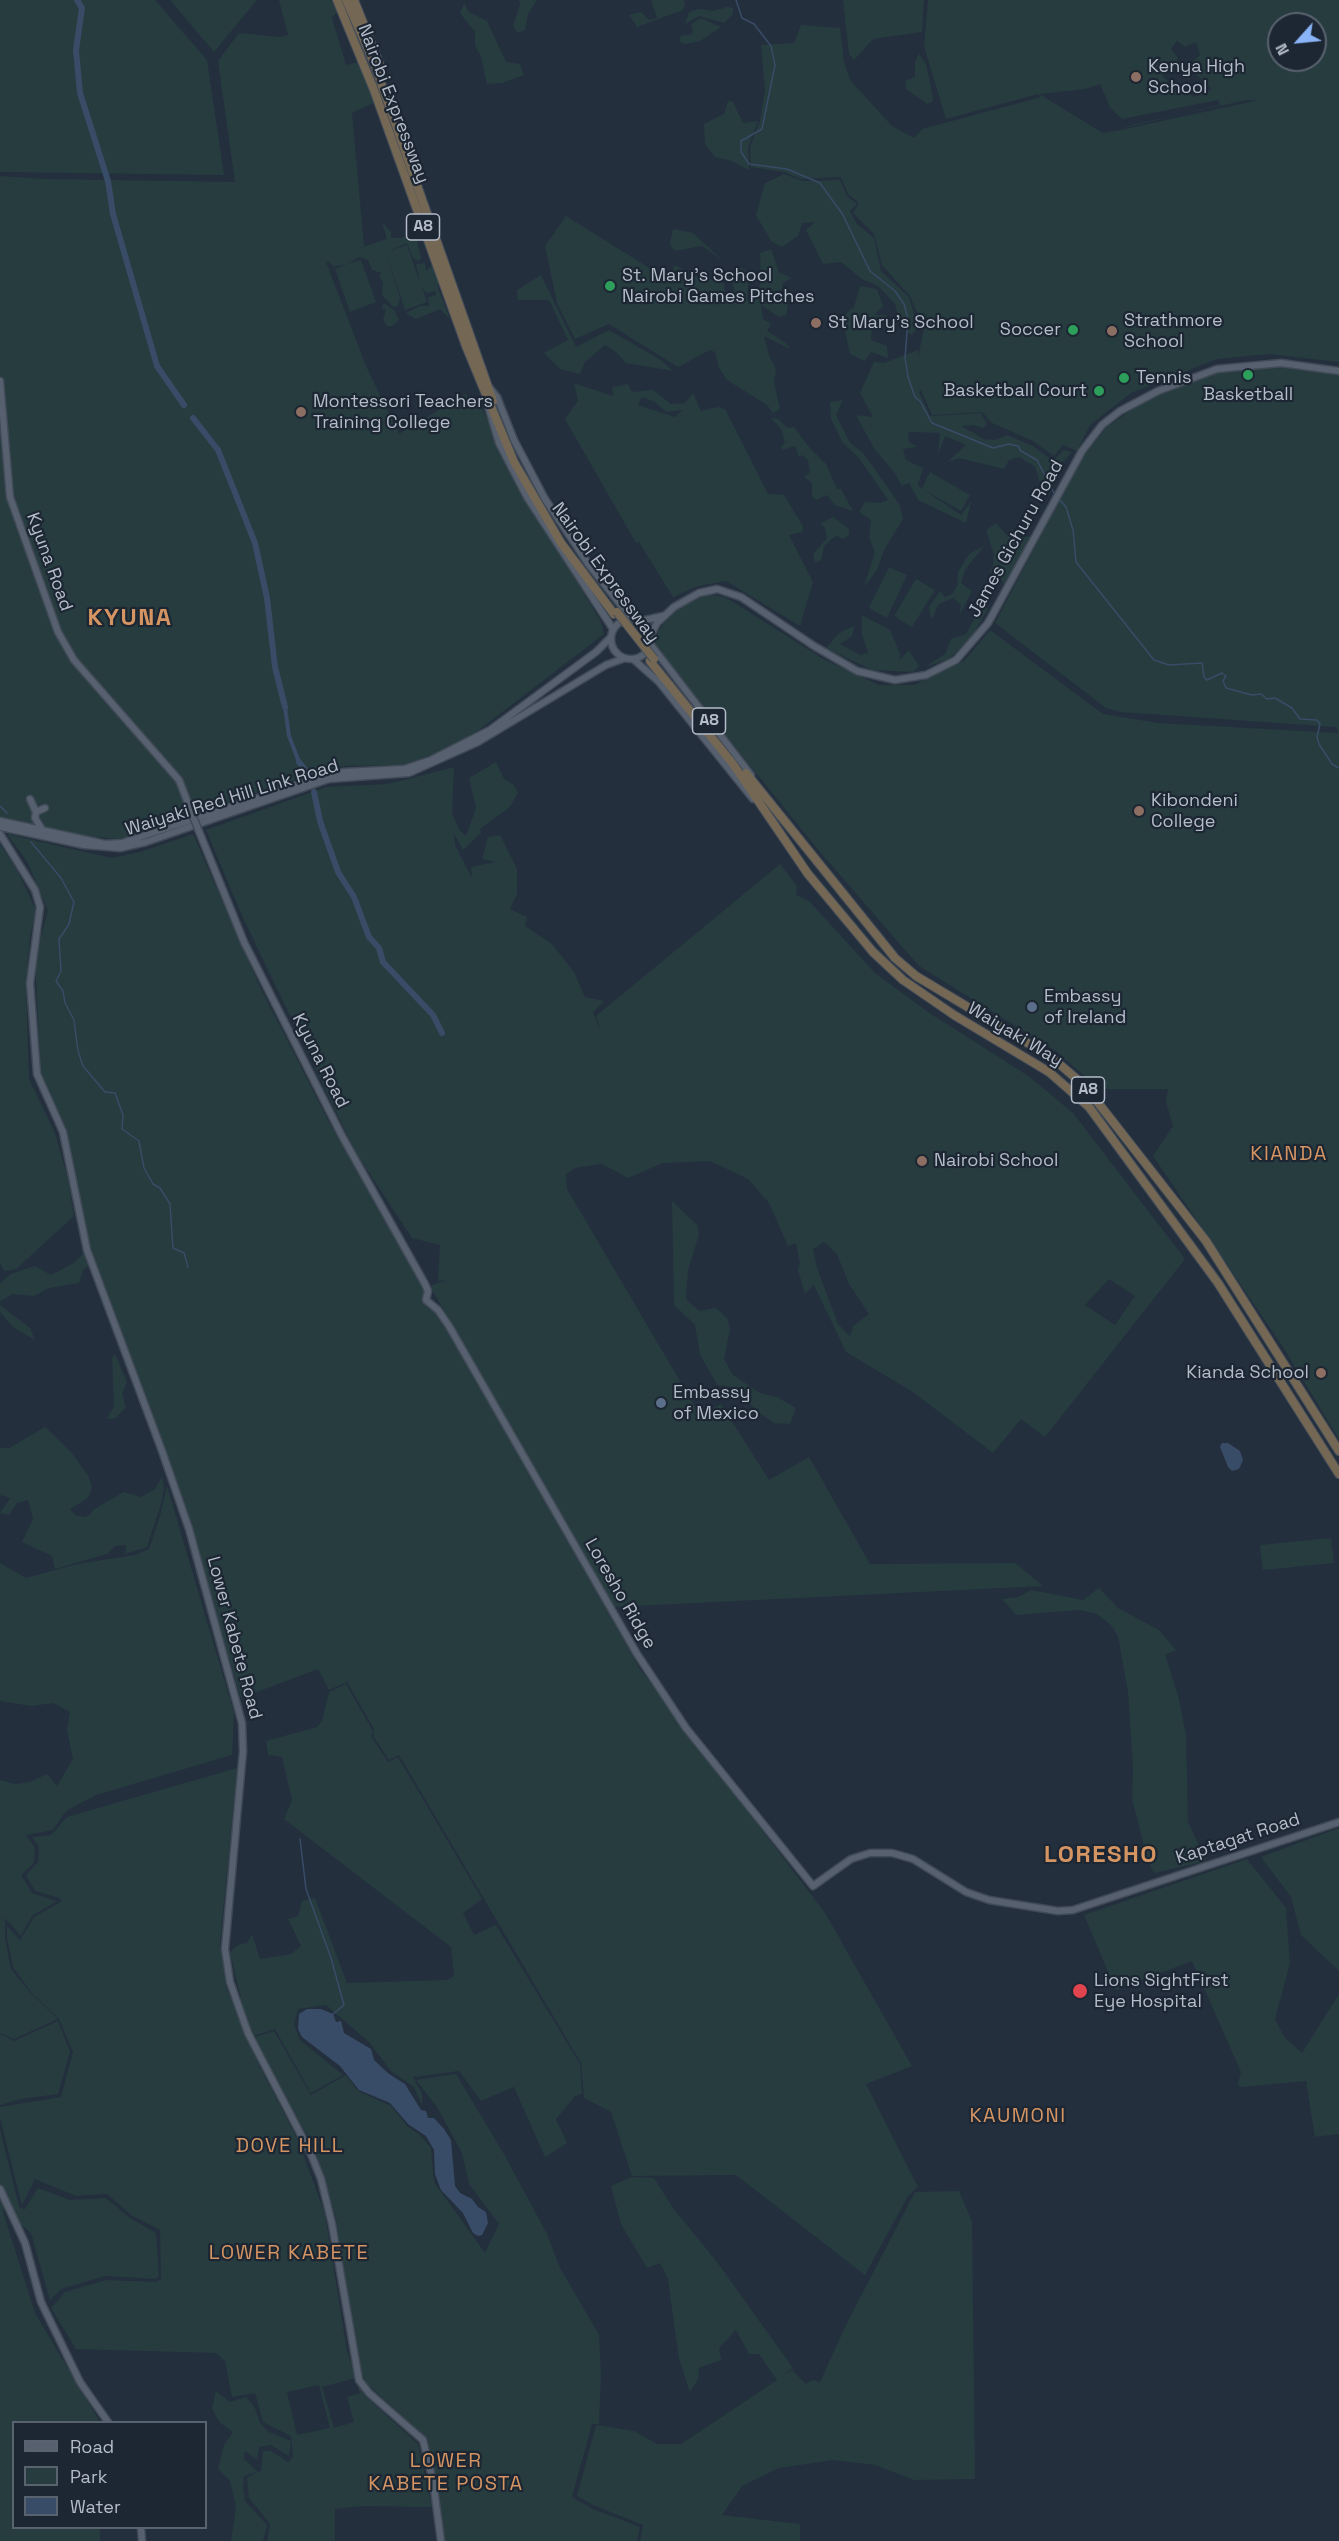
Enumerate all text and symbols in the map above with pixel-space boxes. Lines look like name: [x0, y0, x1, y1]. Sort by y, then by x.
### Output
north arrow: [1267, 12, 1327, 72]
street label: Nairobi Expressway: [353, 21, 433, 187]
text: N: [1271, 40, 1294, 59]
place label: Kenya High School: [1148, 56, 1245, 98]
marker: Kenya High School: [1129, 70, 1143, 84]
road number: A8: [406, 214, 440, 240]
place label: St. Mary's School Nairobi Games Pitches: [622, 265, 815, 308]
marker: St. Mary's School Nairobi Games Pitches: [603, 279, 617, 293]
place label: Strathmore School: [1124, 310, 1223, 352]
place label: St Mary's School: [828, 312, 974, 334]
marker: St Mary's School: [809, 316, 823, 330]
place label: Soccer: [1000, 319, 1061, 341]
marker: Soccer: [1066, 323, 1080, 337]
marker: Strathmore School: [1105, 324, 1119, 338]
place label: Tennis: [1136, 367, 1191, 389]
marker: Basketball: [1241, 368, 1255, 382]
marker: Tennis: [1117, 371, 1131, 385]
place label: Basketball Court: [943, 380, 1087, 402]
marker: Basketball Court: [1092, 384, 1106, 398]
place label: Basketball: [1203, 384, 1293, 406]
place label: Montessori Teachers Training College: [313, 391, 493, 434]
marker: Montessori Teachers Training College: [294, 405, 308, 419]
street label: James Gichuru Road: [964, 457, 1068, 621]
street label: Nairobi Expressway: [547, 498, 663, 648]
street label: Kyuna Road: [21, 510, 77, 614]
district label: KYUNA: [88, 604, 172, 632]
road number: A8: [692, 708, 726, 734]
street label: Waiyaki Red Hill Link Road: [123, 755, 341, 841]
place label: Kibondeni College: [1151, 790, 1238, 832]
marker: Kibondeni College: [1132, 804, 1146, 818]
place label: Embassy of Ireland: [1044, 986, 1126, 1028]
street label: Waiyaki Way: [964, 998, 1066, 1072]
marker: Embassy of Ireland: [1025, 1000, 1039, 1014]
street label: Kyuna Road: [287, 1010, 353, 1112]
road number: A8: [1072, 1077, 1104, 1103]
district label: KIANDA: [1250, 1143, 1328, 1167]
place label: Nairobi School: [934, 1150, 1058, 1172]
marker: Nairobi School: [915, 1154, 929, 1168]
place label: Kianda School: [1186, 1362, 1309, 1384]
marker: Kianda School: [1314, 1366, 1328, 1380]
place label: Embassy of Mexico: [673, 1382, 759, 1424]
marker: Embassy of Mexico: [654, 1396, 668, 1410]
street label: Loresho Ridge: [580, 1535, 660, 1653]
street label: Lower Kabete Road: [202, 1554, 266, 1722]
street label: Kaptagat Road: [1173, 1809, 1303, 1869]
district label: LORESHO: [1044, 1841, 1158, 1869]
place label: Lions SightFirst Eye Hospital: [1094, 1970, 1229, 2012]
marker: Lions SightFirst Eye Hospital: [1071, 1982, 1089, 2000]
district label: KAUMONI: [969, 2105, 1067, 2129]
district label: DOVE HILL: [236, 2135, 344, 2159]
district label: LOWER KABETE: [209, 2242, 369, 2266]
legend: [12, 2421, 207, 2529]
text: Road: [70, 2435, 114, 2458]
district label: LOWER KABETE POSTA: [368, 2450, 524, 2497]
text: Park: [70, 2465, 107, 2488]
text: Water: [70, 2495, 121, 2518]

